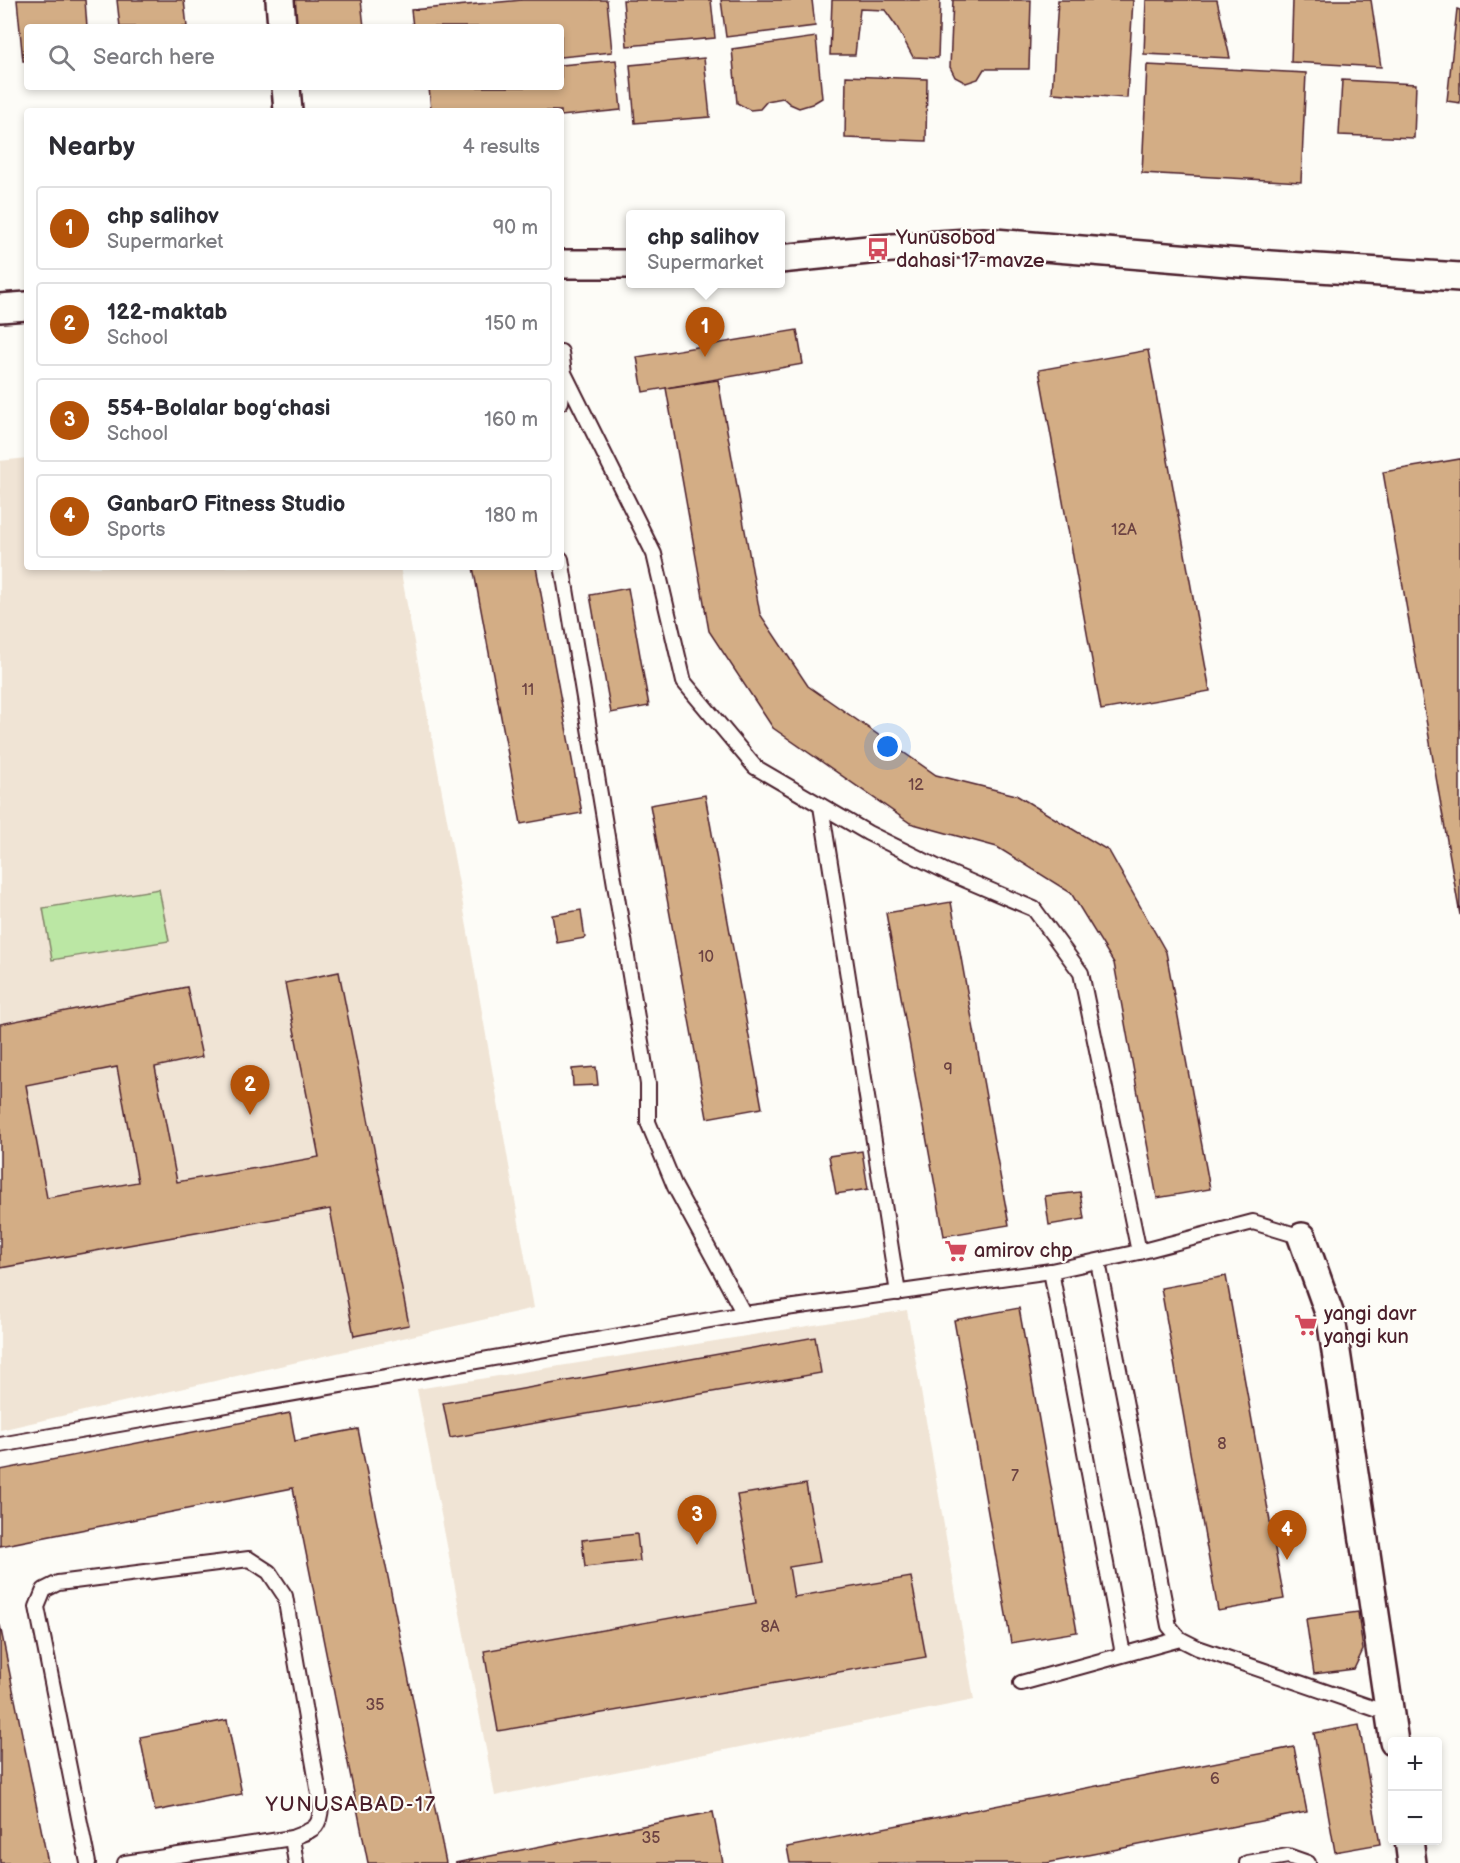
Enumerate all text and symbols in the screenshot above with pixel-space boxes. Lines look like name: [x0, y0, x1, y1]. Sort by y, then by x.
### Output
search box: [24, 24, 564, 90]
icon: search: [45, 41, 78, 74]
text: Search here: [93, 44, 215, 71]
text: Nearby: [48, 132, 135, 163]
text: 4 results: [462, 135, 540, 159]
text: chp salihov: [107, 203, 219, 230]
popup: [626, 210, 785, 288]
text: 1: [65, 216, 74, 240]
text: 90 m: [493, 216, 538, 240]
text: chp salihov: [647, 224, 759, 251]
place label: Yunusobod dahasi 17-mavze: [895, 226, 1045, 273]
text: Supermarket: [107, 230, 223, 254]
bus stop icon: Yunusobod dahasi 17-mavze: [865, 236, 891, 262]
text: Supermarket: [647, 251, 764, 275]
text: 122-maktab: [107, 299, 228, 326]
pin: 1: [686, 308, 724, 357]
text: 2: [64, 312, 75, 336]
text: 150 m: [485, 312, 538, 336]
text: School: [107, 326, 168, 350]
text: 554-Bolalar bogʻchasi: [107, 395, 330, 422]
text: 3: [64, 408, 75, 432]
text: 160 m: [484, 408, 538, 432]
text: School: [107, 422, 168, 446]
text: GanbarO Fitness Studio: [107, 491, 345, 518]
text: 4: [64, 504, 75, 528]
text: 180 m: [485, 504, 538, 528]
text: Sports: [107, 518, 165, 542]
house number: 12A: [1111, 521, 1137, 540]
house number: 11: [522, 681, 534, 700]
your location: [873, 732, 902, 761]
house number: 12: [908, 776, 924, 795]
house number: 10: [698, 948, 714, 967]
house number: 9: [943, 1060, 953, 1079]
pin: 2: [230, 1066, 270, 1115]
supermarket icon: amirov chp: [943, 1238, 969, 1264]
place label: amirov chp: [974, 1239, 1073, 1263]
place label: yangi davr yangi kun: [1323, 1302, 1417, 1349]
supermarket icon: yangi davr yangi kun: [1293, 1312, 1319, 1338]
house number: 8: [1217, 1435, 1227, 1454]
house number: 7: [1011, 1467, 1019, 1486]
pin: 3: [678, 1496, 716, 1545]
pin: 4: [1268, 1510, 1306, 1560]
house number: 8A: [760, 1618, 780, 1637]
house number: 35: [365, 1696, 385, 1715]
map controls: [1388, 1737, 1442, 1845]
button: +: [1388, 1737, 1442, 1791]
house number: 6: [1210, 1770, 1220, 1789]
button: −: [1388, 1791, 1442, 1845]
district label: YUNUSABAD-17: [265, 1792, 436, 1817]
house number: 35: [641, 1829, 661, 1848]

